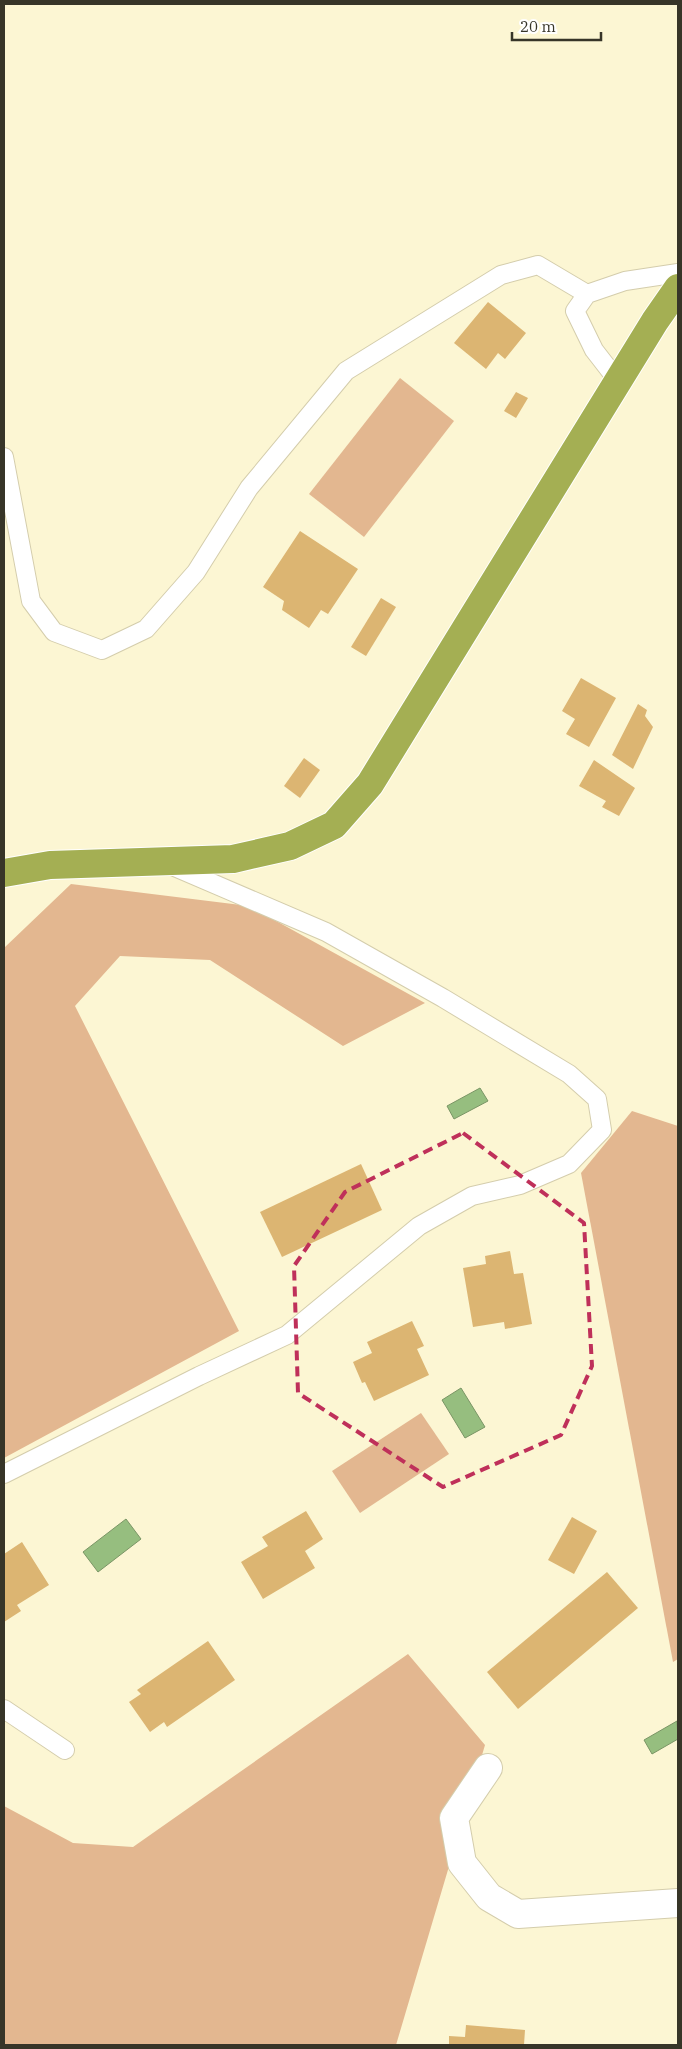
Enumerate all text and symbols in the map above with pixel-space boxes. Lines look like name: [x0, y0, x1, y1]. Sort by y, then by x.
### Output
scale bar: [512, 10, 601, 42]
text: 20 m: [520, 17, 556, 36]

